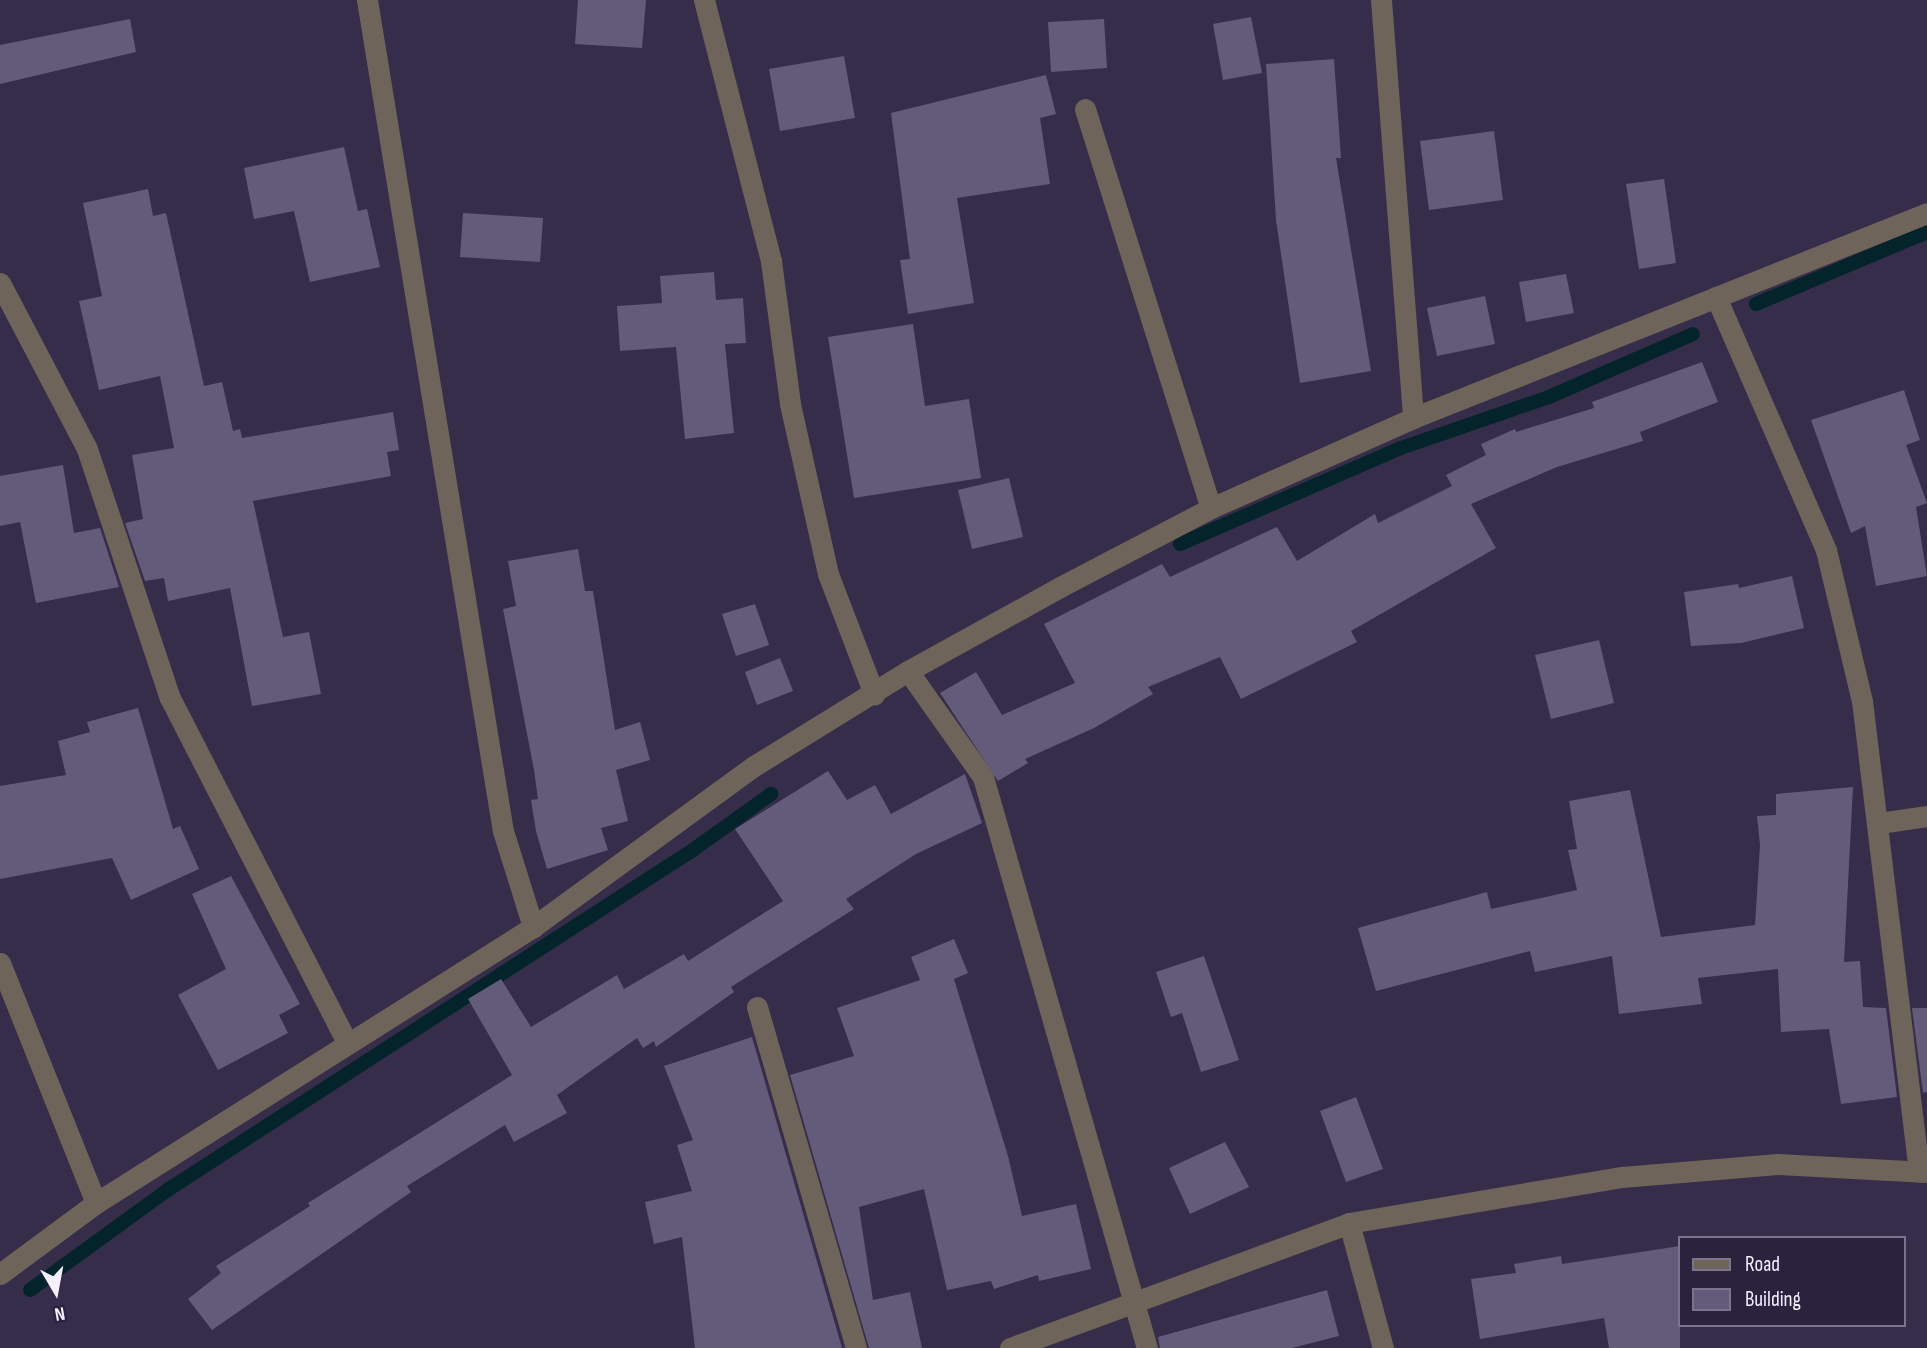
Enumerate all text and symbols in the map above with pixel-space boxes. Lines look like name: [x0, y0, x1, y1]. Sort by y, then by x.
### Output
legend: [1678, 1236, 1906, 1327]
text: Road: [1745, 1252, 1780, 1277]
north arrow: [21, 1257, 91, 1327]
text: Building: [1745, 1287, 1801, 1312]
text: N: [53, 1301, 67, 1325]

